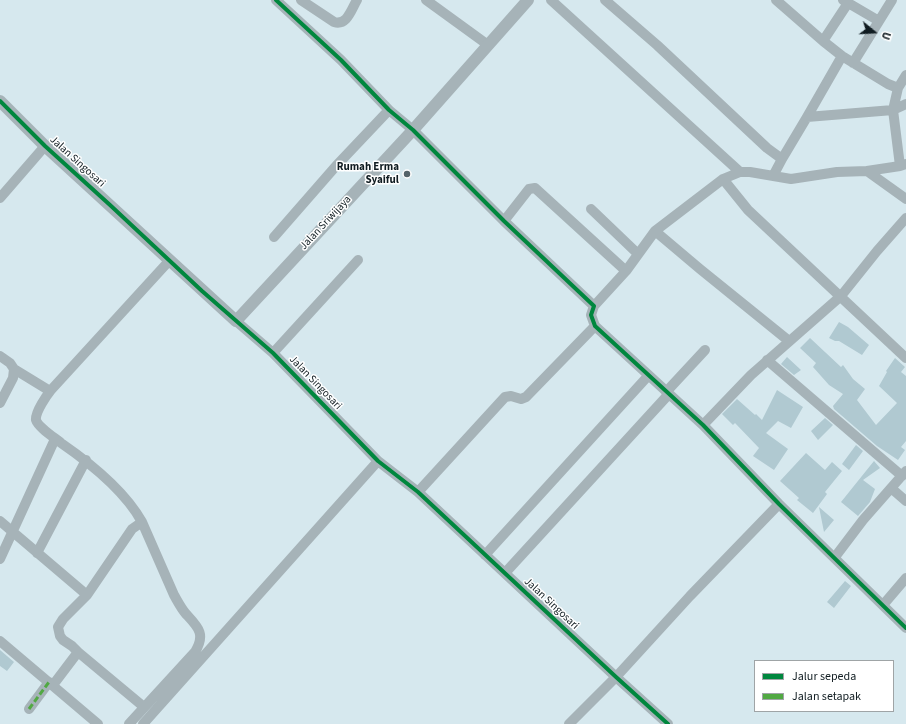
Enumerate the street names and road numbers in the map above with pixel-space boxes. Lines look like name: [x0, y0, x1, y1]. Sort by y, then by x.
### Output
street label: Jalan Singosari: [47, 134, 107, 190]
street label: Jalan Sriwijaya: [298, 193, 354, 253]
street label: Jalan Singosari: [286, 353, 344, 413]
street label: Jalan Singosari: [521, 575, 581, 633]

